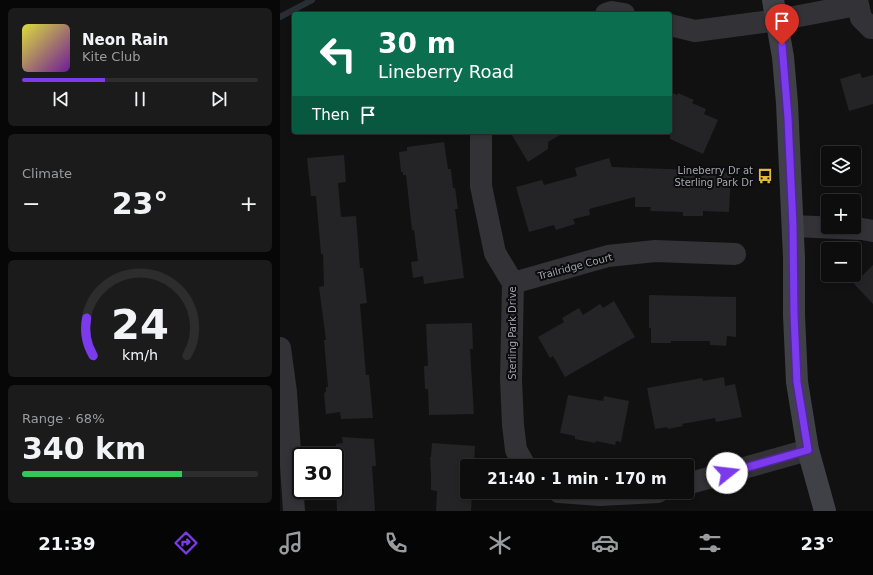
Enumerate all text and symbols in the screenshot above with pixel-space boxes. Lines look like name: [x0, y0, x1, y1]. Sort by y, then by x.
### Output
pin: [765, 4, 799, 45]
icon: arrive: [771, 10, 793, 32]
text: 30 m: [378, 27, 456, 60]
icon: left: [312, 28, 364, 80]
text: Neon Rain: [82, 31, 168, 49]
text: Kite Club: [82, 49, 141, 64]
text: Lineberry Road: [378, 61, 514, 82]
icon: previous: [50, 88, 72, 110]
icon: pause: [129, 88, 151, 110]
icon: next: [208, 88, 230, 110]
icon: arrive: [357, 104, 379, 126]
text: Then: [312, 106, 349, 124]
map controls: [821, 146, 861, 282]
button: layers: [821, 146, 861, 186]
place label: Lineberry Dr at Sterling Park Dr: [674, 165, 754, 188]
text: Climate: [22, 166, 72, 181]
bus stop icon: Lineberry Dr at Sterling Park Dr: [756, 167, 774, 185]
text: 23°: [112, 186, 168, 221]
text: −: [22, 191, 40, 216]
text: +: [240, 191, 258, 216]
button: +: [821, 194, 861, 234]
button: −: [821, 242, 861, 282]
street label: Trailridge Court: [536, 251, 614, 282]
street label: Sterling Park Drive: [507, 286, 518, 380]
text: 24: [111, 300, 169, 349]
text: km/h: [122, 347, 158, 363]
text: Range · 68%: [22, 411, 105, 426]
text: 340 km: [22, 431, 146, 466]
speed limit sign: 30: [292, 447, 344, 499]
position arrow: [706, 452, 748, 494]
text: 21:40 · 1 min · 170 m: [487, 470, 667, 488]
icon: directions: [172, 529, 200, 557]
icon: music: [277, 529, 305, 557]
icon: phone: [382, 529, 410, 557]
icon: climate: [486, 529, 514, 557]
icon: car: [591, 529, 619, 557]
icon: filters: [696, 529, 724, 557]
text: 21:39: [38, 533, 96, 554]
text: 23°: [801, 533, 835, 554]

